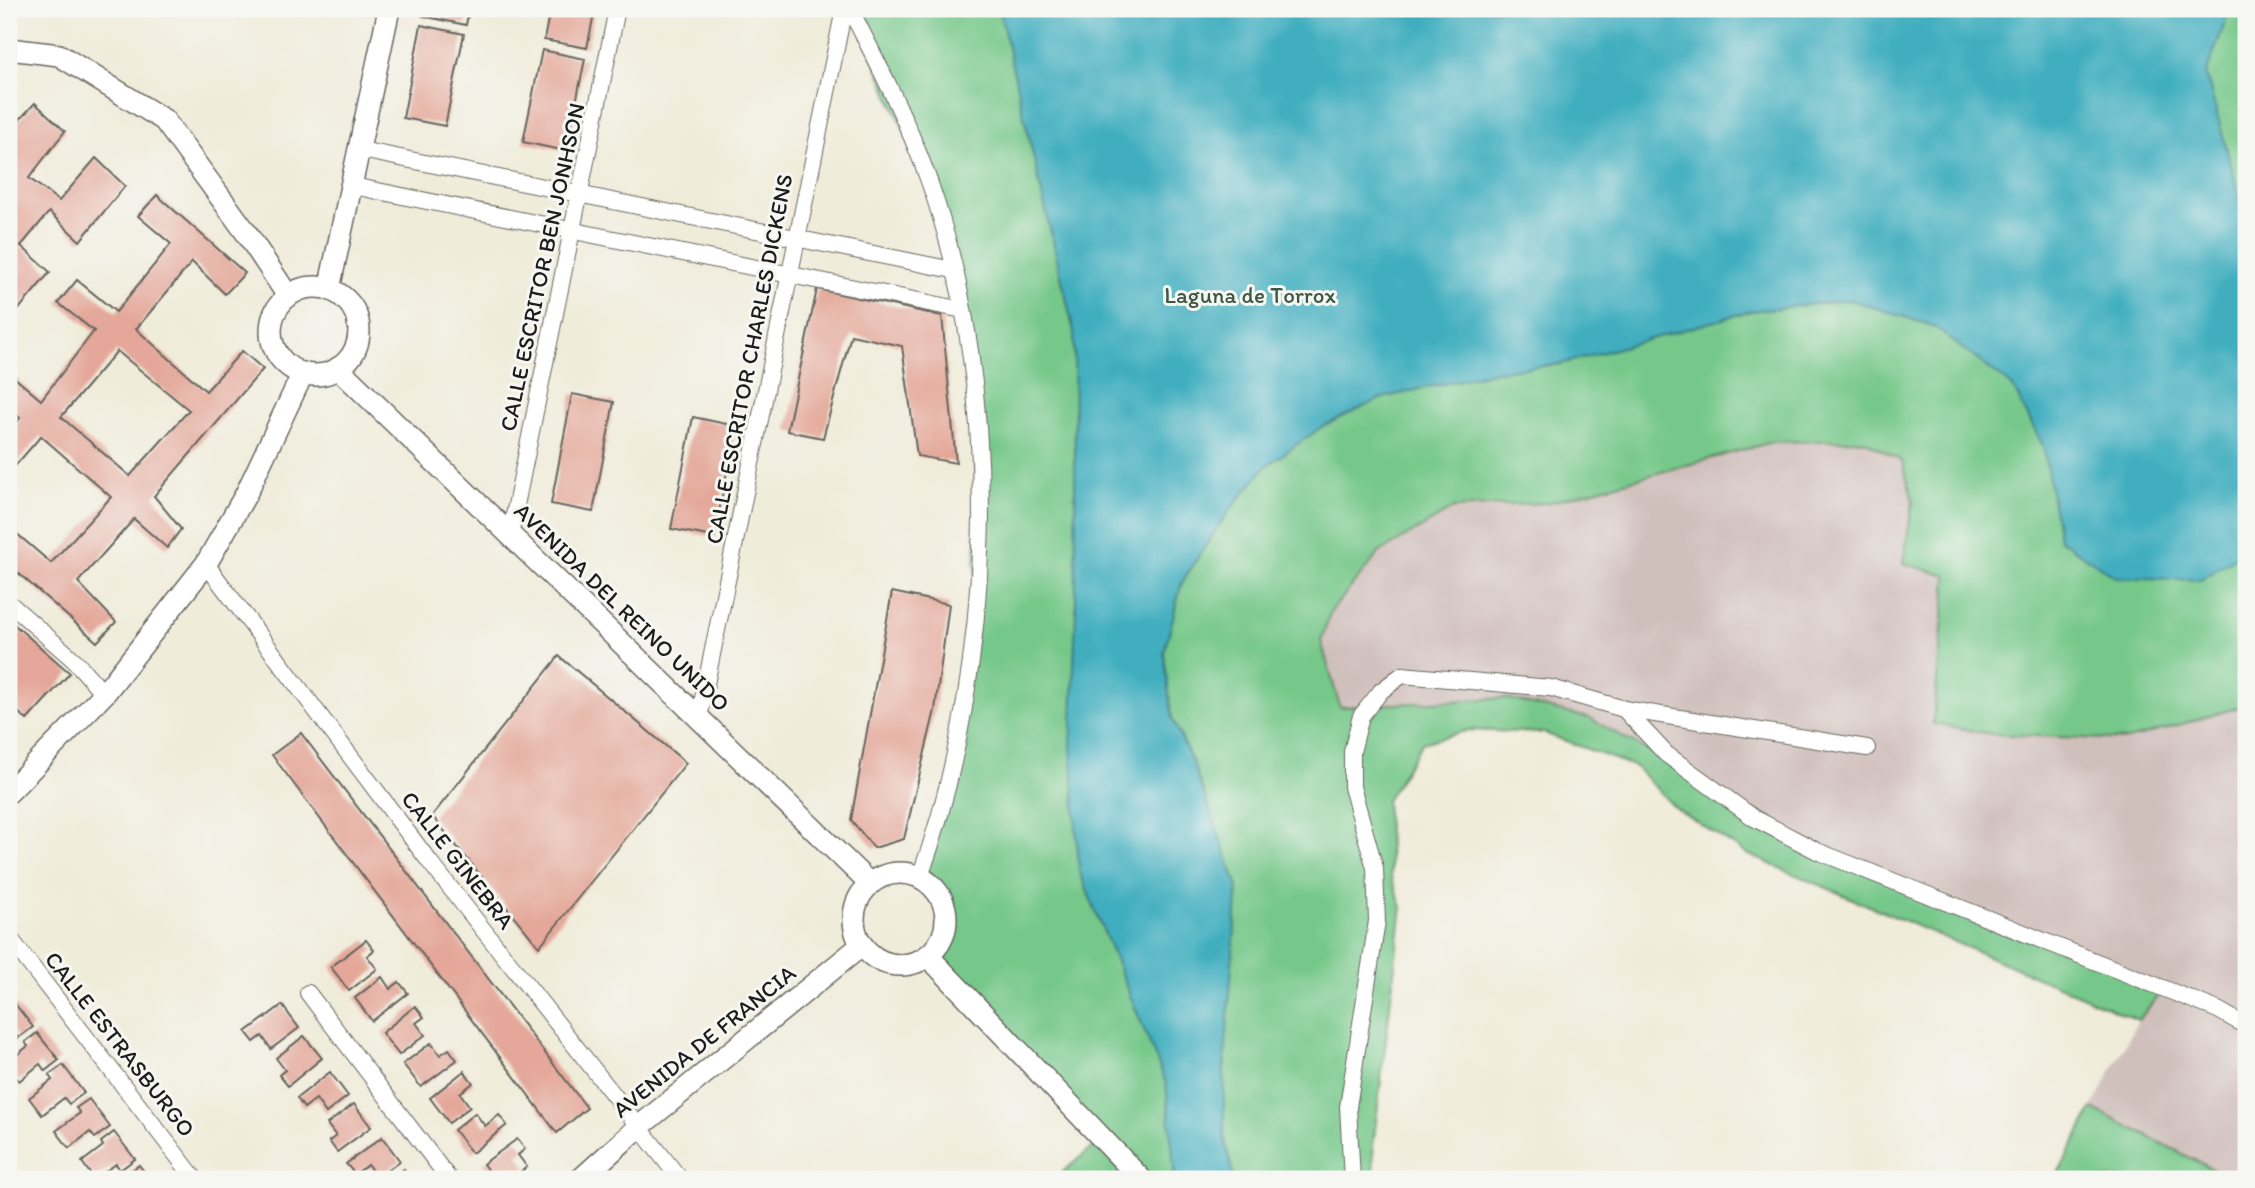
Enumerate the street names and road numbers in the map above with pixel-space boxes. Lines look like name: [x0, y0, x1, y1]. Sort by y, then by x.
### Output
street label: CALLE ESCRITOR BEN JONHSON: [493, 100, 591, 434]
street label: CALLE ESCRITOR CHARLES DICKENS: [699, 172, 799, 546]
street label: AVENIDA DEL REINO UNIDO: [509, 497, 735, 717]
street label: CALLE GINEBRA: [396, 786, 521, 935]
street label: CALLE ESTRASBURGO: [39, 946, 201, 1142]
street label: AVENIDA DE FRANCIA: [607, 958, 801, 1123]

